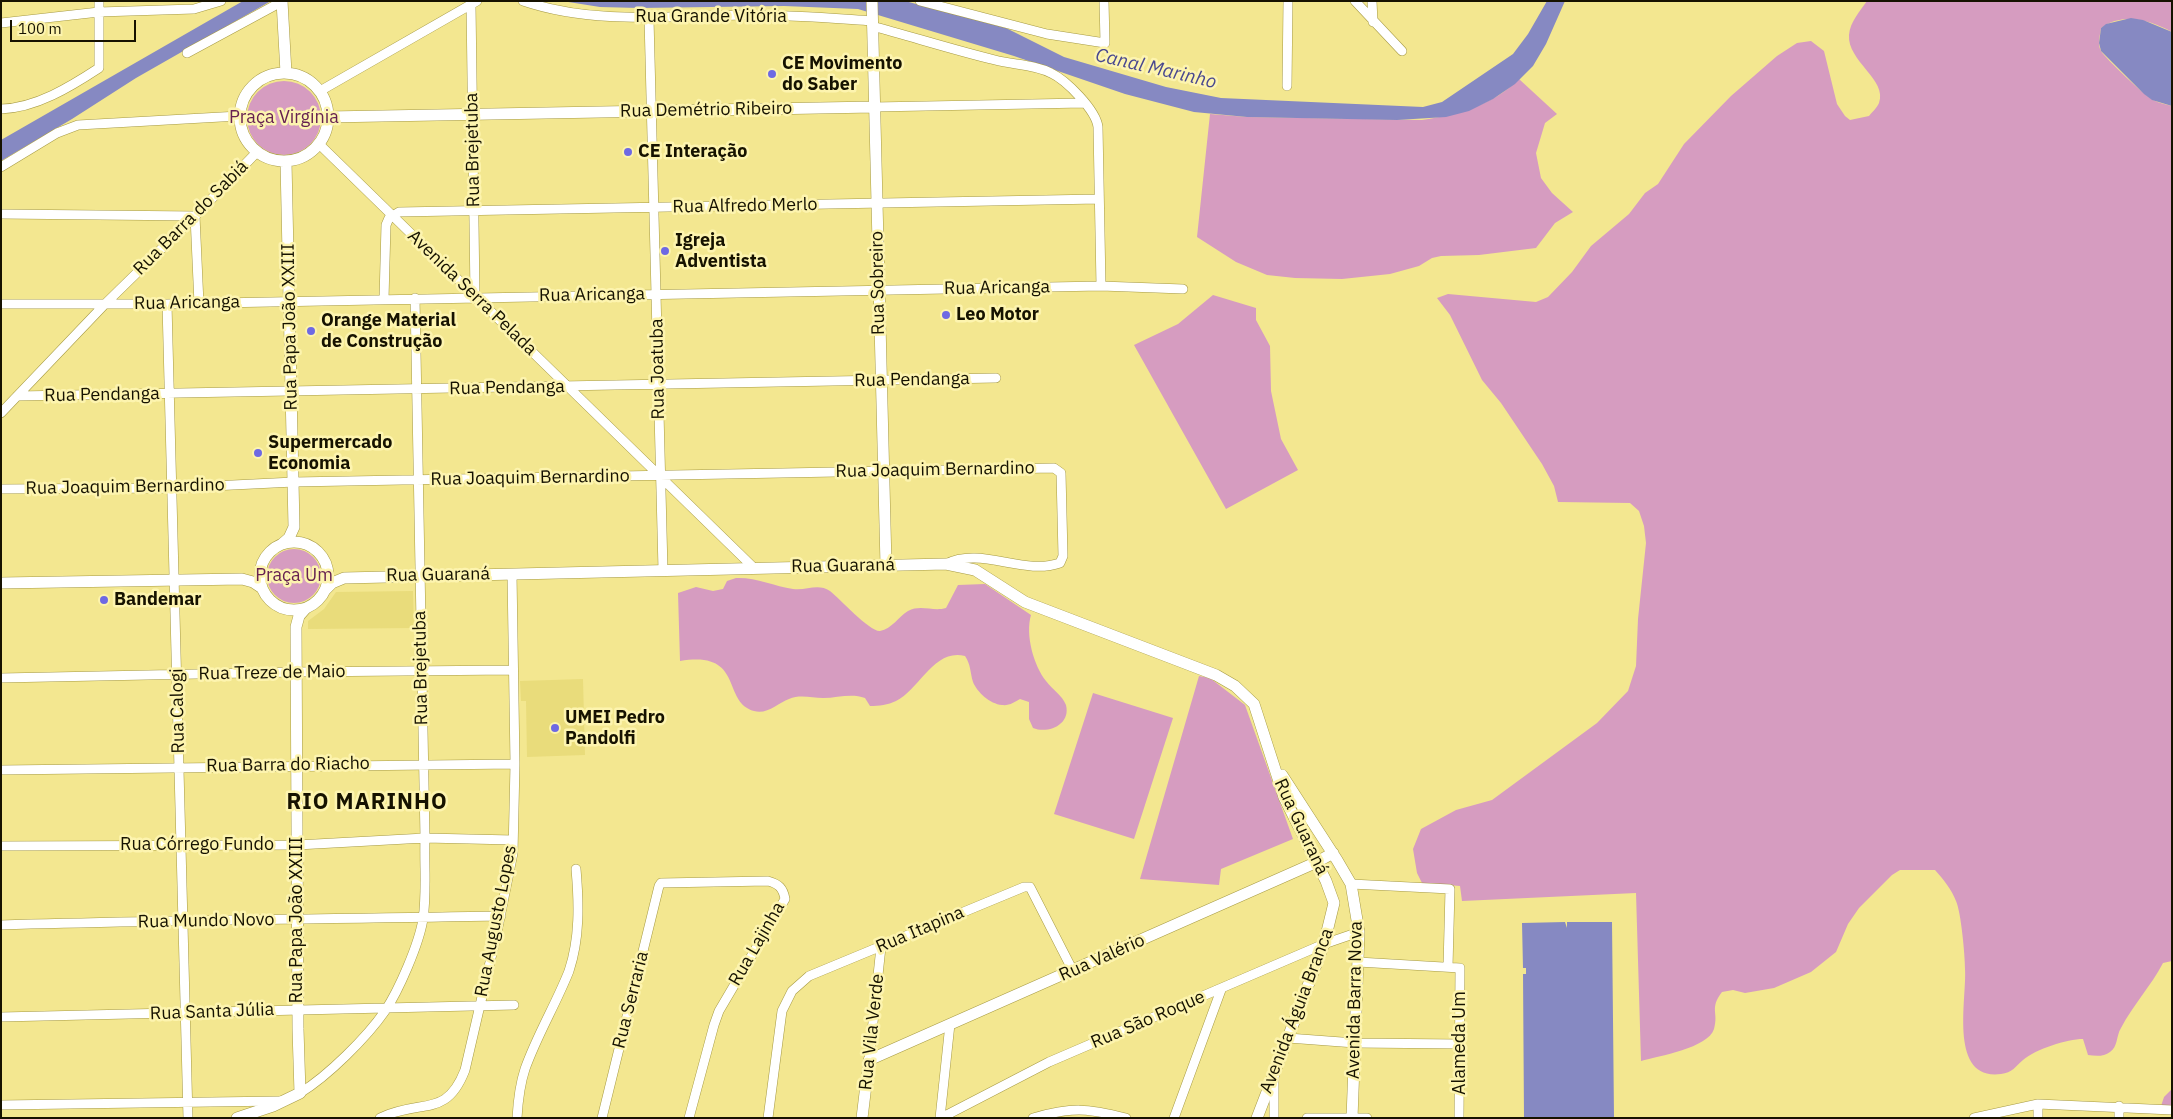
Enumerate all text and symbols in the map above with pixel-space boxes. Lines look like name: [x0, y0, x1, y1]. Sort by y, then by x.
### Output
street label: Rua Grande Vitória: [635, 6, 787, 28]
scale bar: [12, 10, 139, 42]
text: 100 m: [18, 19, 62, 38]
water label: Canal Marinho: [1093, 44, 1219, 94]
place label: CE Movimento do Saber: [782, 53, 902, 96]
marker: CE Movimento do Saber: [766, 68, 778, 80]
street label: Rua Brejetuba: [461, 92, 485, 208]
street label: Rua Demétrio Ribeiro: [620, 98, 792, 122]
park label: Praça Virgínia: [229, 107, 339, 129]
place label: CE Interação: [638, 141, 747, 163]
marker: CE Interação: [622, 146, 634, 158]
street label: Rua Barra do Sabiá: [129, 156, 253, 280]
street label: Rua Alfredo Merlo: [672, 194, 818, 218]
street label: Avenida Serra Pelada: [403, 226, 541, 360]
place label: Igreja Adventista: [675, 230, 767, 272]
street label: Rua Sobreiro: [866, 231, 890, 335]
street label: Rua Papa João XXIII: [278, 243, 302, 411]
marker: Igreja Adventista: [659, 245, 671, 257]
street label: Rua Aricanga: [944, 276, 1050, 300]
street label: Rua Aricanga: [539, 283, 645, 307]
street label: Rua Aricanga: [134, 291, 240, 315]
place label: Leo Motor: [956, 304, 1039, 326]
marker: Leo Motor: [940, 309, 952, 321]
place label: Orange Material de Construção: [321, 310, 456, 352]
street label: Rua Joatuba: [646, 318, 670, 420]
marker: Orange Material de Construção: [305, 325, 317, 337]
street label: Rua Pendanga: [854, 368, 970, 392]
street label: Rua Pendanga: [449, 376, 565, 400]
street label: Rua Pendanga: [44, 383, 160, 407]
place label: Supermercado Economia: [268, 432, 392, 474]
marker: Supermercado Economia: [252, 447, 264, 459]
street label: Rua Joaquim Bernardino: [835, 457, 1035, 483]
street label: Rua Joaquim Bernardino: [430, 465, 630, 491]
street label: Rua Joaquim Bernardino: [25, 474, 225, 500]
street label: Rua Guaraná: [791, 554, 895, 578]
street label: Rua Guaraná: [386, 563, 490, 587]
park label: Praça Um: [255, 565, 333, 587]
place label: Bandemar: [114, 589, 202, 611]
marker: Bandemar: [98, 594, 110, 606]
street label: Rua Brejetuba: [409, 610, 433, 726]
street label: Rua Treze de Maio: [198, 661, 346, 685]
street label: Rua Calogi: [166, 668, 190, 754]
place label: UMEI Pedro Pandolfi: [565, 707, 665, 750]
marker: UMEI Pedro Pandolfi: [549, 722, 561, 734]
street label: Rua Barra do Riacho: [206, 753, 370, 777]
street label: Rua Guaraná: [1269, 775, 1333, 879]
district label: RIO MARINHO: [285, 790, 449, 816]
street label: Rua Córrego Fundo: [120, 834, 274, 856]
street label: Rua Papa João XXIII: [286, 836, 308, 1004]
street label: Rua Augusto Lopes: [471, 843, 521, 999]
street label: Rua Lajinha: [724, 898, 790, 990]
street label: Rua Itapina: [873, 902, 967, 958]
street label: Rua Mundo Novo: [137, 909, 275, 933]
street label: Avenida Barra Nova: [1343, 921, 1367, 1079]
street label: Avenida Águia Branca: [1256, 925, 1338, 1097]
street label: Rua Valério: [1056, 930, 1148, 986]
street label: Rua Serraria: [608, 949, 654, 1051]
street label: Rua Vila Verde: [855, 973, 889, 1091]
street label: Rua São Roque: [1088, 986, 1208, 1054]
street label: Alameda Um: [1449, 991, 1471, 1095]
street label: Rua Santa Júlia: [149, 999, 275, 1025]

